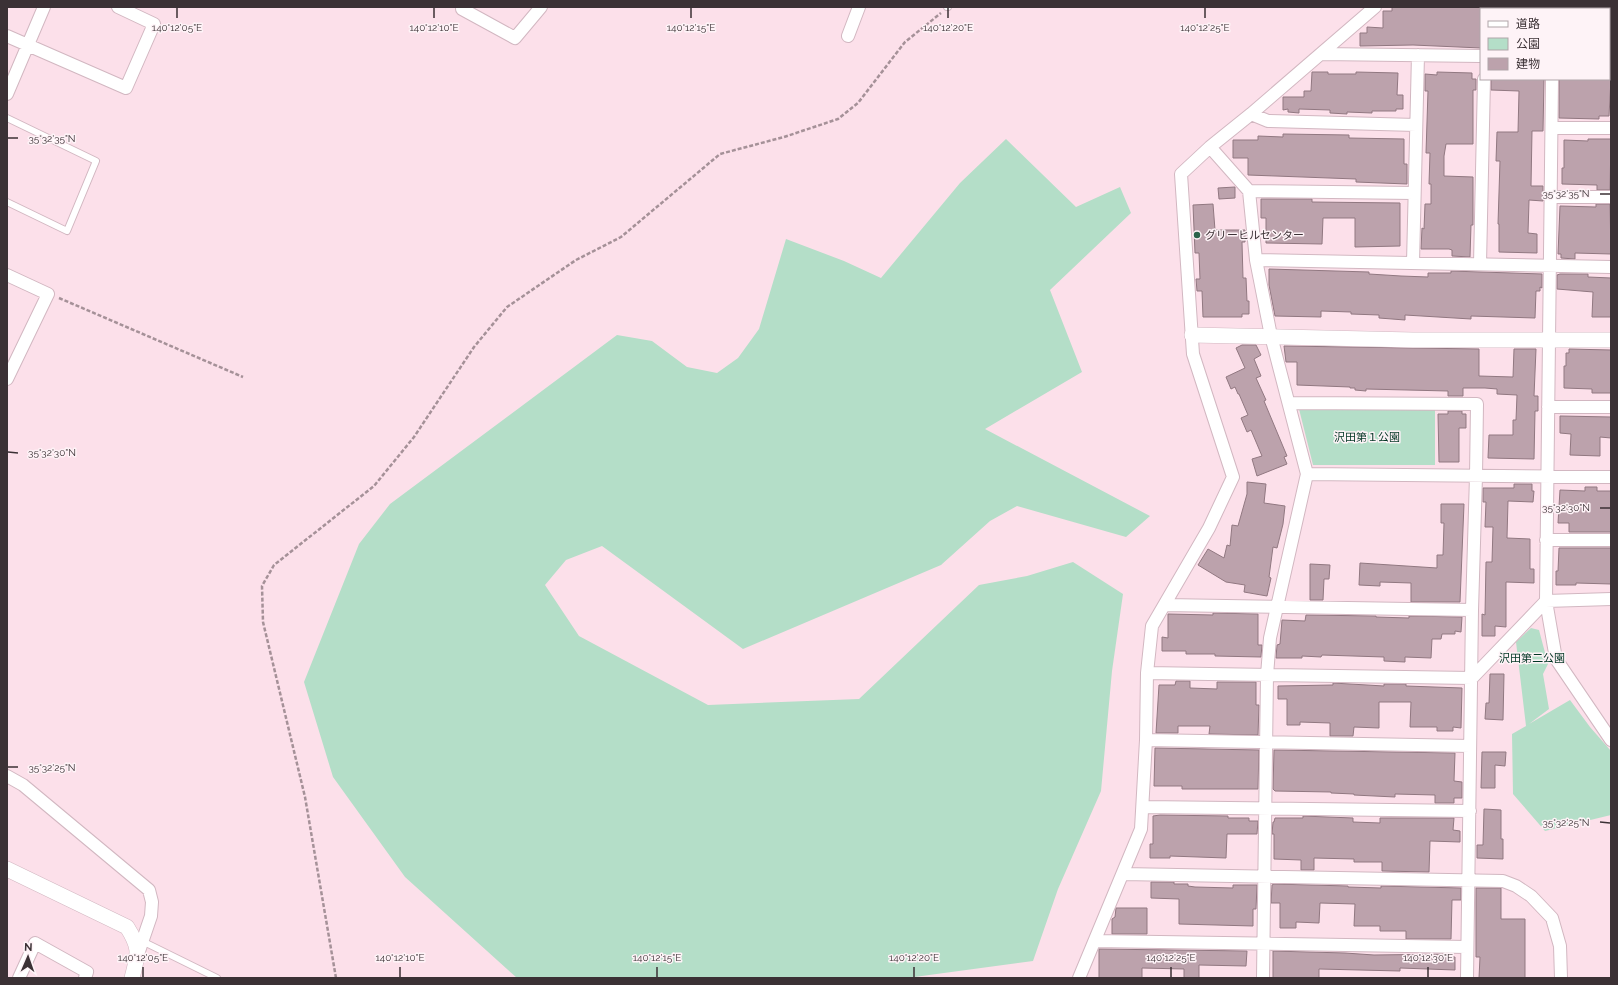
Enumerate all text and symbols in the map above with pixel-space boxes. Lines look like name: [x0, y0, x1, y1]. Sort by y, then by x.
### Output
legend: [1480, 8, 1610, 80]
text: 道路: [1516, 17, 1540, 31]
text: 140°12'05"E: [152, 22, 202, 33]
text: 140°12'10"E: [409, 22, 459, 33]
text: 140°12'15"E: [667, 22, 715, 33]
text: 140°12'20"E: [923, 22, 973, 33]
text: 140°12'25"E: [1180, 22, 1230, 33]
text: 公園: [1516, 37, 1540, 51]
text: 建物: [1516, 57, 1540, 71]
text: 35°32'35"N: [28, 133, 76, 144]
text: 35°32'35"N: [1542, 188, 1590, 199]
place label: グリーヒルセンター: [1205, 229, 1304, 242]
marker: グリーヒルセンター: [1192, 230, 1202, 240]
park label: 沢田第１公園: [1334, 431, 1400, 444]
text: 35°32'30"N: [28, 447, 76, 458]
text: 35°32'30"N: [1542, 502, 1590, 513]
park label: 沢田第二公園: [1499, 652, 1565, 665]
text: 35°32'25"N: [28, 762, 76, 773]
text: 35°32'25"N: [1542, 817, 1590, 828]
north arrow: [8, 937, 48, 977]
text: N: [24, 941, 33, 954]
text: 140°12'05"E: [118, 952, 168, 963]
text: 140°12'10"E: [375, 952, 425, 963]
text: 140°12'15"E: [633, 952, 681, 963]
text: 140°12'20"E: [889, 952, 939, 963]
text: 140°12'25"E: [1146, 952, 1196, 963]
text: 140°12'30"E: [1403, 952, 1453, 963]

